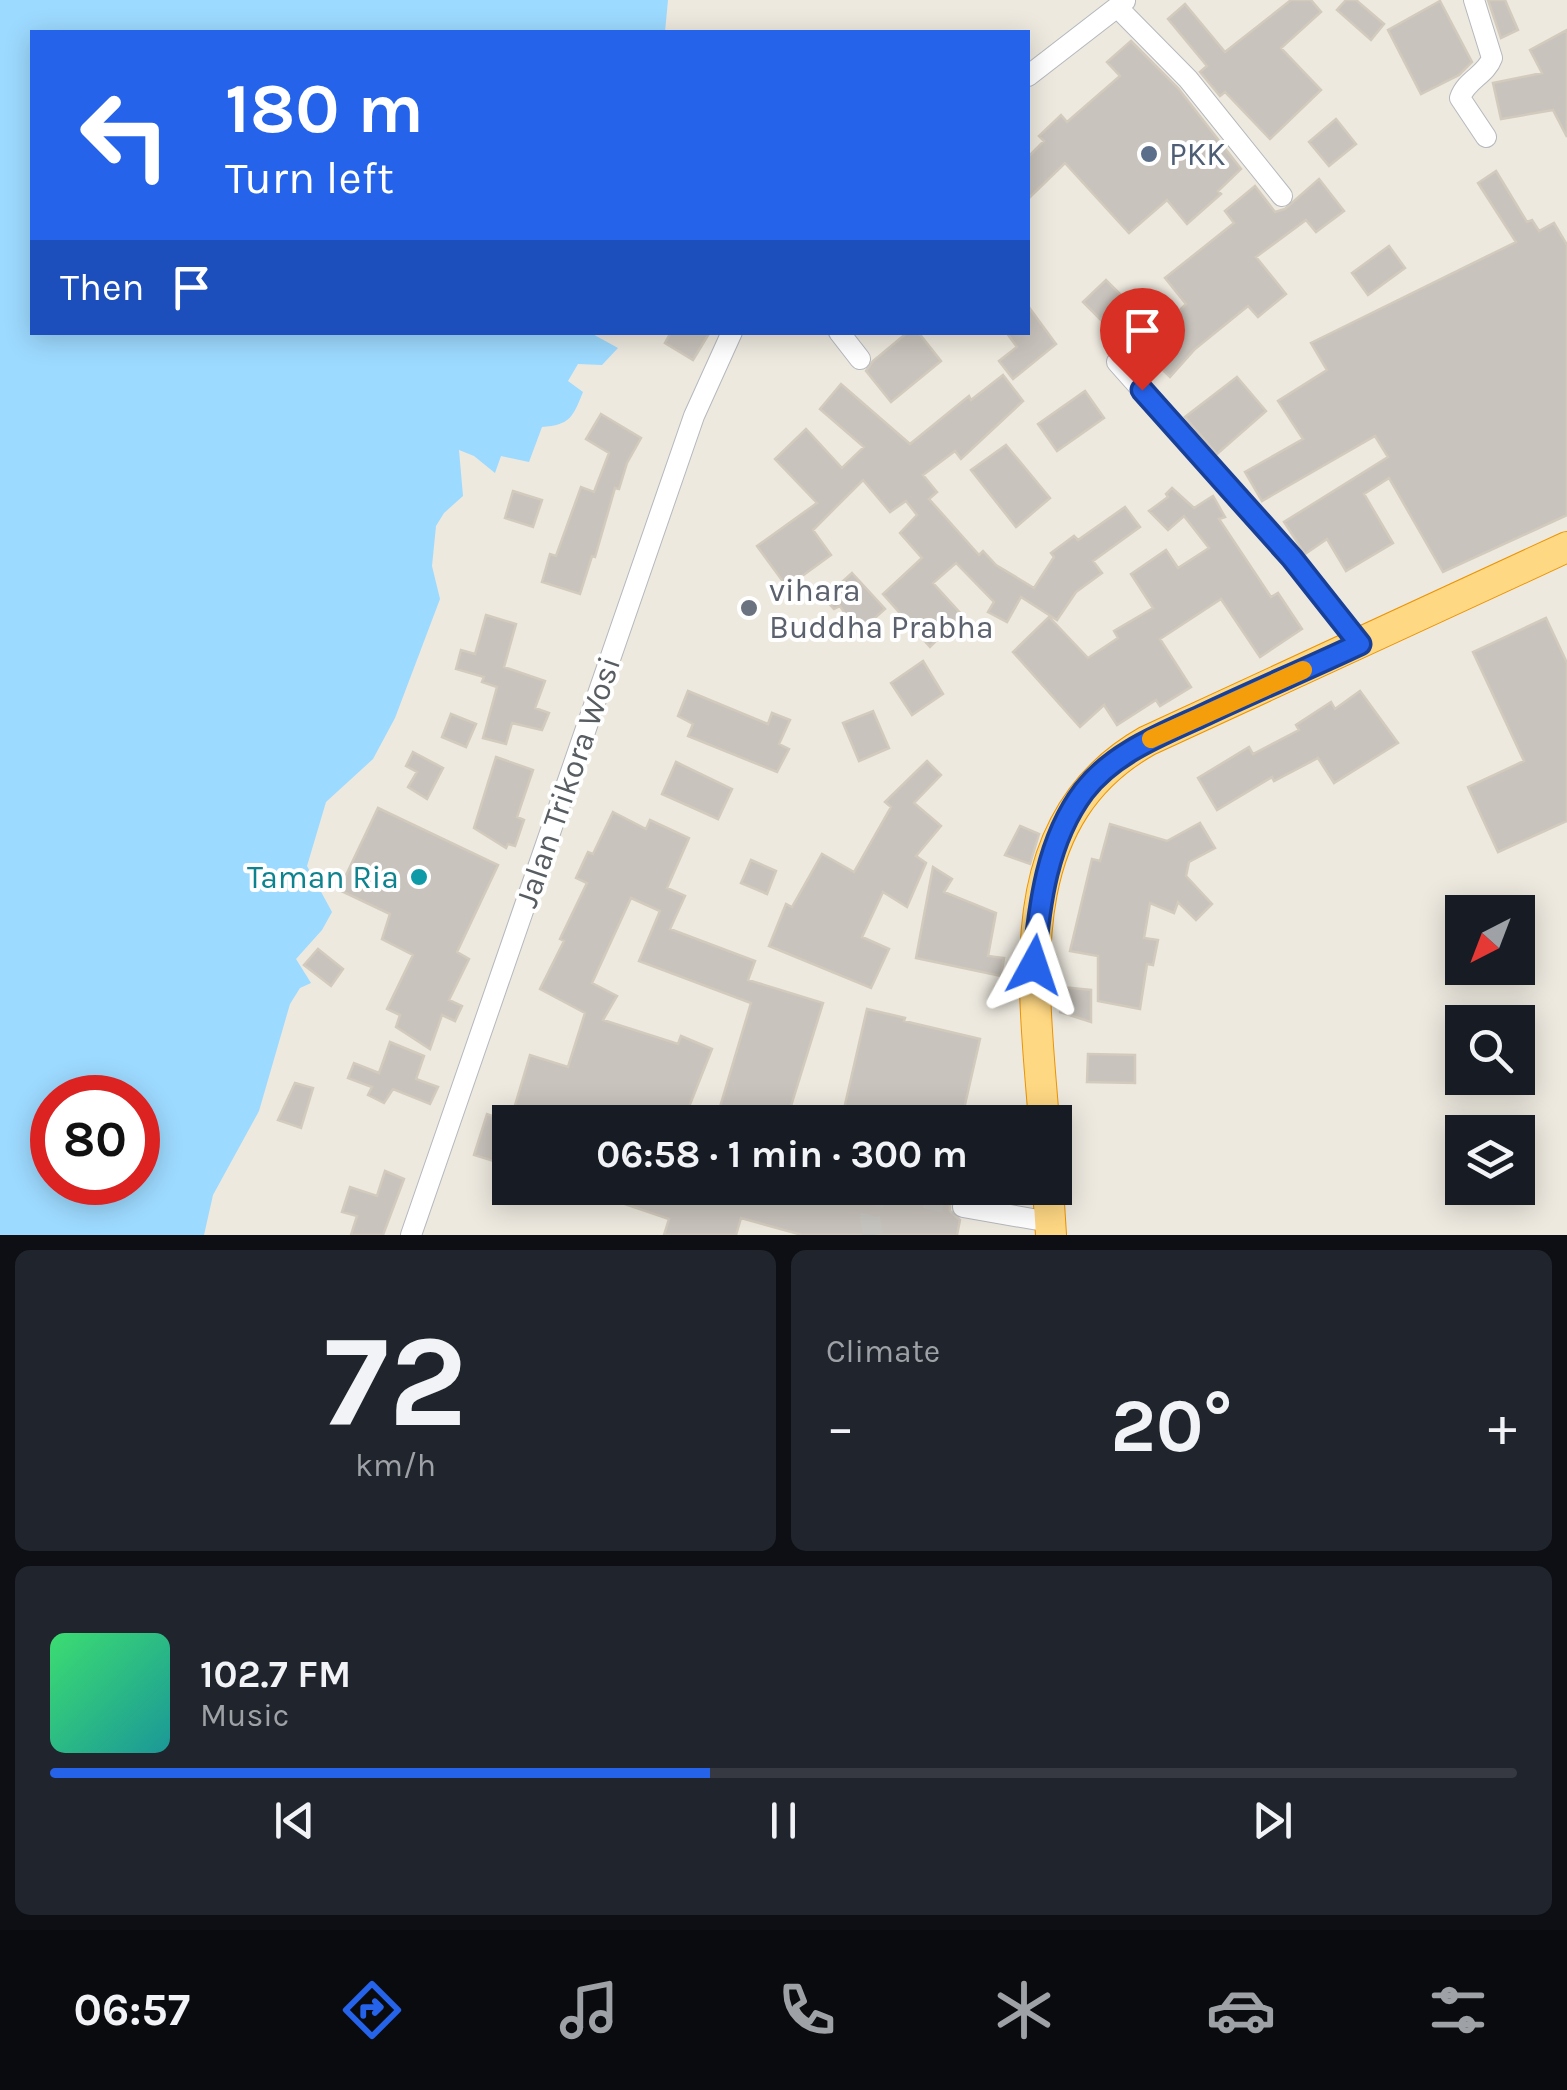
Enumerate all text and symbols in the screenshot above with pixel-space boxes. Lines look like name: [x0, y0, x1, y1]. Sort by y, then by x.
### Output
text: 180 m: [225, 68, 424, 150]
icon: left: [60, 70, 190, 200]
place label: PKK: [1169, 136, 1226, 173]
marker: PKK: [1138, 143, 1160, 165]
text: Turn left: [225, 152, 394, 204]
icon: arrive: [164, 260, 219, 315]
text: Then: [60, 265, 144, 310]
pin: [1100, 288, 1185, 391]
icon: arrive: [1115, 303, 1170, 358]
place label: vihara Buddha Prabha: [769, 572, 994, 646]
marker: vihara Buddha Prabha: [738, 597, 760, 619]
street label: Jalan Trikora Wosi: [508, 652, 628, 912]
place label: Taman Ria: [247, 859, 399, 896]
marker: Taman Ria: [408, 866, 430, 888]
north arrow: [1445, 895, 1535, 985]
map controls: [1445, 895, 1535, 1205]
position arrow: [982, 913, 1086, 1017]
button: search: [1445, 1005, 1535, 1095]
speed limit sign: 80: [30, 1075, 160, 1205]
button: layers: [1445, 1115, 1535, 1205]
text: 06:58 · 1 min · 300 m: [596, 1132, 968, 1177]
text: 72: [324, 1306, 467, 1458]
text: Climate: [826, 1333, 940, 1370]
text: 20°: [1111, 1382, 1232, 1470]
text: −: [826, 1395, 855, 1459]
text: +: [1488, 1395, 1517, 1459]
text: km/h: [355, 1447, 436, 1484]
text: 102.7 FM: [200, 1652, 351, 1697]
text: Music: [200, 1697, 289, 1734]
icon: previous: [267, 1793, 322, 1848]
icon: pause: [756, 1793, 811, 1848]
icon: next: [1245, 1793, 1300, 1848]
icon: directions: [337, 1975, 407, 2045]
icon: music: [554, 1975, 624, 2045]
icon: phone: [772, 1975, 842, 2045]
icon: climate: [989, 1975, 1059, 2045]
icon: car: [1206, 1975, 1276, 2045]
icon: filters: [1423, 1975, 1493, 2045]
text: 06:57: [74, 1984, 190, 2036]

